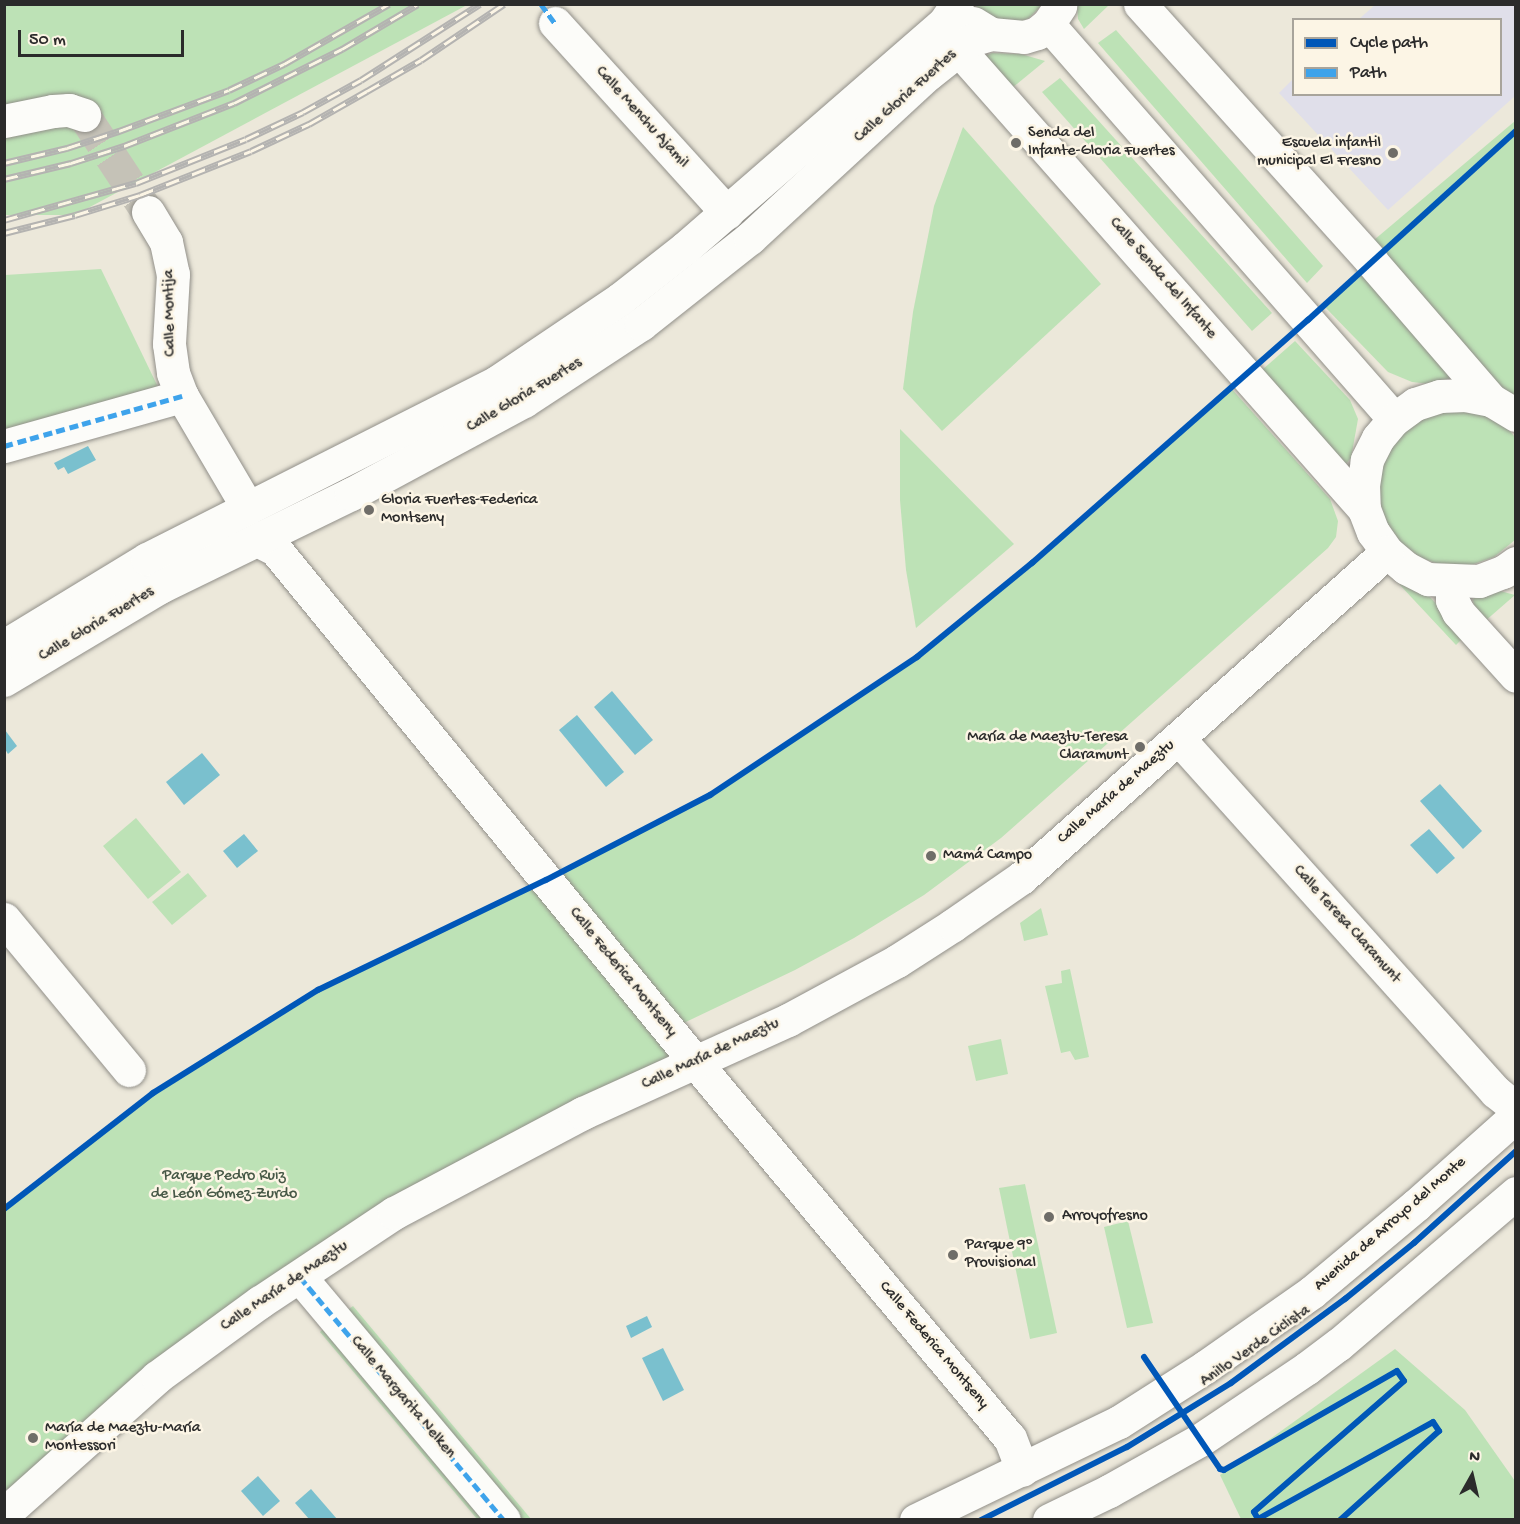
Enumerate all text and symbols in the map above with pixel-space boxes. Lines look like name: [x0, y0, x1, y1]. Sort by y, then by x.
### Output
scale bar: [21, 18, 188, 56]
legend: [1292, 18, 1502, 96]
text: 50 m: [29, 30, 66, 51]
text: Cycle path: [1350, 33, 1428, 54]
street label: Calle Gloria Fuertes: [851, 46, 961, 148]
street label: Calle Menchu Ajamil: [590, 63, 692, 173]
text: Path: [1350, 63, 1387, 84]
place label: Senda del Infante-Gloria Fuertes: [1028, 124, 1175, 162]
place label: Escuela infantil municipal El Fresno: [1257, 134, 1381, 172]
marker: Senda del Infante-Gloria Fuertes: [1009, 136, 1023, 150]
marker: Escuela infantil municipal El Fresno: [1386, 146, 1400, 160]
street label: Calle Senda del Infante: [1104, 214, 1220, 344]
street label: Calle Montija: [161, 269, 181, 357]
street label: Calle Gloria Fuertes: [464, 354, 586, 438]
place label: Gloria Fuertes-Federica Montseny: [381, 491, 538, 529]
marker: Gloria Fuertes-Federica Montseny: [362, 503, 376, 517]
street label: Calle Gloria Fuertes: [36, 583, 158, 667]
place label: María de Maeztu-Teresa Claramunt: [967, 728, 1128, 766]
street label: Calle María de Maeztu: [1054, 737, 1180, 849]
marker: María de Maeztu-Teresa Claramunt: [1133, 740, 1147, 754]
place label: Mamá Campo: [943, 846, 1032, 866]
marker: Mamá Campo: [924, 849, 938, 863]
street label: Calle Teresa Claramunt: [1288, 862, 1404, 988]
street label: Calle Federica Montseny: [564, 904, 680, 1042]
street label: Calle María de Maeztu: [639, 1015, 783, 1095]
street label: Avenida de Arroyo del Monte: [1311, 1154, 1471, 1296]
park label: Parque Pedro Ruiz de León Gómez-Zurdo: [151, 1167, 297, 1205]
place label: Arroyofresno: [1062, 1207, 1148, 1227]
marker: Arroyofresno: [1040, 1208, 1058, 1226]
place label: Parque 9º Provisional: [965, 1236, 1036, 1274]
street label: Calle María de Maeztu: [218, 1237, 352, 1337]
marker: Parque 9º Provisional: [946, 1248, 960, 1262]
street label: Calle Federica Montseny: [874, 1278, 992, 1414]
street label: Anillo Verde Ciclista: [1197, 1302, 1315, 1392]
street label: Calle Margarita Nelken: [345, 1333, 459, 1463]
place label: María de Maeztu-María Montessori: [45, 1419, 201, 1457]
marker: María de Maeztu-María Montessori: [26, 1431, 40, 1445]
north arrow: [1442, 1446, 1502, 1506]
text: N: [1468, 1448, 1481, 1468]

